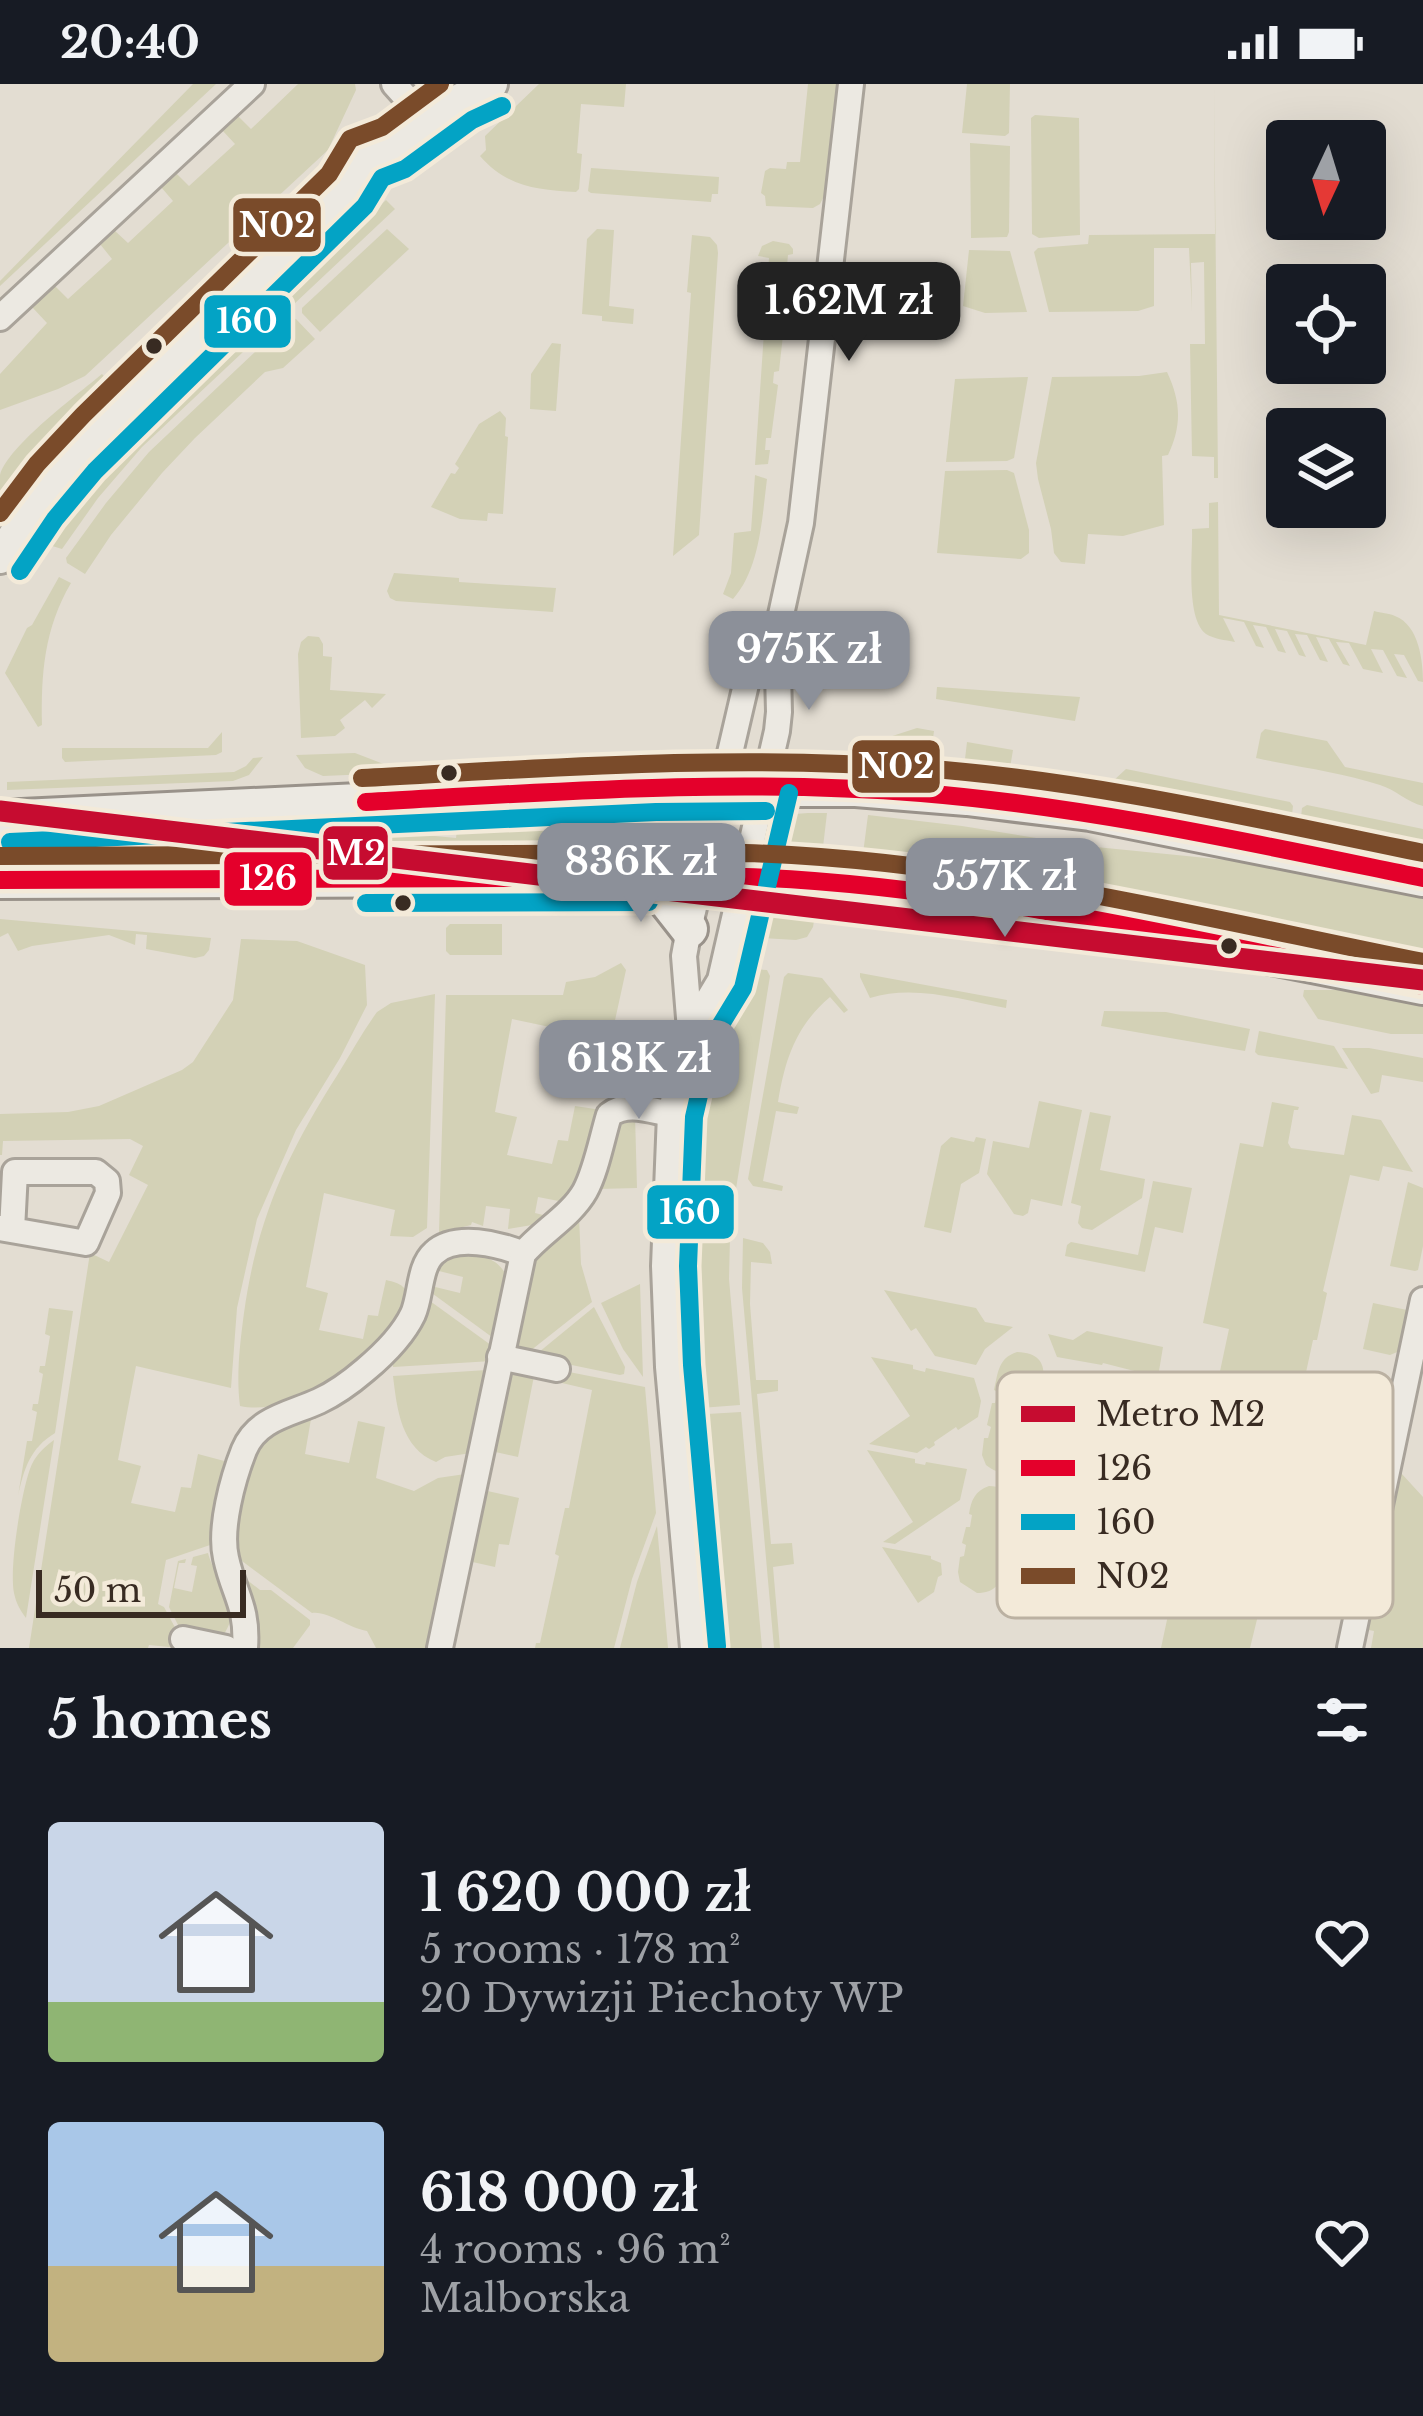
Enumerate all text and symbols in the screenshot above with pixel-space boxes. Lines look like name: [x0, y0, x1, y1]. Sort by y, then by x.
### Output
text: 20:40: [60, 14, 200, 70]
north arrow: [1266, 120, 1386, 240]
map controls: [1266, 120, 1386, 528]
line badge: N02: [231, 196, 323, 254]
text: N02: [238, 205, 316, 246]
pin: 1.62M zł: [725, 262, 973, 364]
button: locate: [1266, 264, 1386, 384]
text: 1.62M zł: [764, 276, 934, 325]
line badge: 160: [202, 293, 293, 350]
text: 160: [216, 301, 278, 342]
unlabelled marker: [143, 335, 165, 357]
button: layers: [1266, 408, 1386, 528]
pin: 975K zł: [698, 611, 920, 713]
text: 975K zł: [736, 625, 882, 674]
line badge: N02: [850, 738, 942, 795]
text: N02: [857, 746, 935, 787]
unlabelled marker: [438, 762, 460, 784]
pin: 836K zł: [530, 823, 752, 925]
line badge: M2: [321, 824, 390, 882]
text: M2: [326, 833, 386, 874]
text: 836K zł: [564, 837, 718, 886]
pin: 557K zł: [894, 838, 1116, 940]
line badge: 126: [222, 850, 314, 908]
text: 557K zł: [933, 852, 1077, 901]
text: 126: [239, 858, 297, 899]
unlabelled marker: [392, 892, 414, 914]
unlabelled marker: [1218, 935, 1240, 957]
pin: 618K zł: [528, 1020, 750, 1122]
text: 618K zł: [566, 1034, 712, 1083]
line badge: 160: [645, 1183, 736, 1241]
text: 160: [659, 1192, 721, 1233]
legend: [997, 1372, 1393, 1618]
text: Metro M2: [1096, 1394, 1265, 1435]
text: 126: [1096, 1448, 1152, 1489]
text: 160: [1096, 1502, 1156, 1543]
text: N02: [1096, 1556, 1170, 1597]
scale bar: [36, 1564, 246, 1617]
text: 50 m: [54, 1570, 141, 1611]
icon: filters: [1309, 1687, 1375, 1753]
text: 5 homes: [48, 1689, 272, 1752]
text: 1 620 000 zł: [420, 1862, 752, 1925]
icon: home: [144, 1870, 288, 2014]
icon: heart: [1309, 1909, 1375, 1975]
text: 5 rooms · 178 m²: [420, 1925, 740, 1974]
text: 20 Dywizji Piechoty WP: [420, 1974, 904, 2023]
text: 618 000 zł: [420, 2162, 699, 2225]
icon: home: [144, 2170, 288, 2314]
icon: heart: [1309, 2209, 1375, 2275]
text: 4 rooms · 96 m²: [420, 2225, 731, 2274]
text: Malborska: [420, 2274, 630, 2323]

